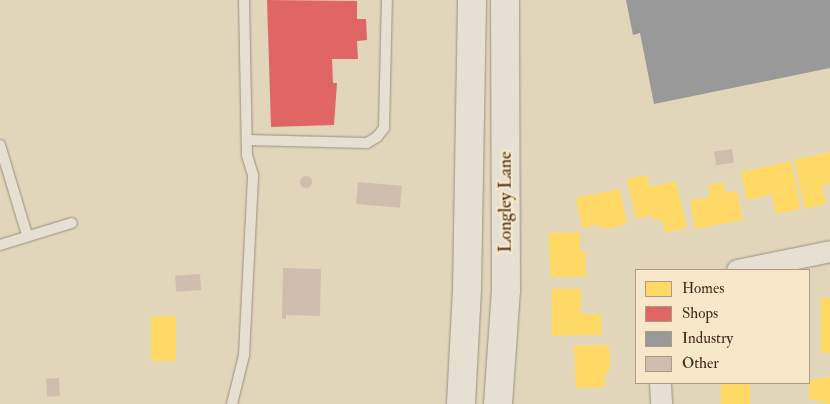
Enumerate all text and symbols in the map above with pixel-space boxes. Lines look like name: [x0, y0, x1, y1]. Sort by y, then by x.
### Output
street label: Longley Lane: [495, 152, 517, 252]
legend: [635, 269, 810, 384]
text: Homes: [682, 279, 724, 298]
text: Shops: [682, 304, 718, 323]
text: Industry: [682, 329, 733, 348]
text: Other: [682, 354, 719, 373]

